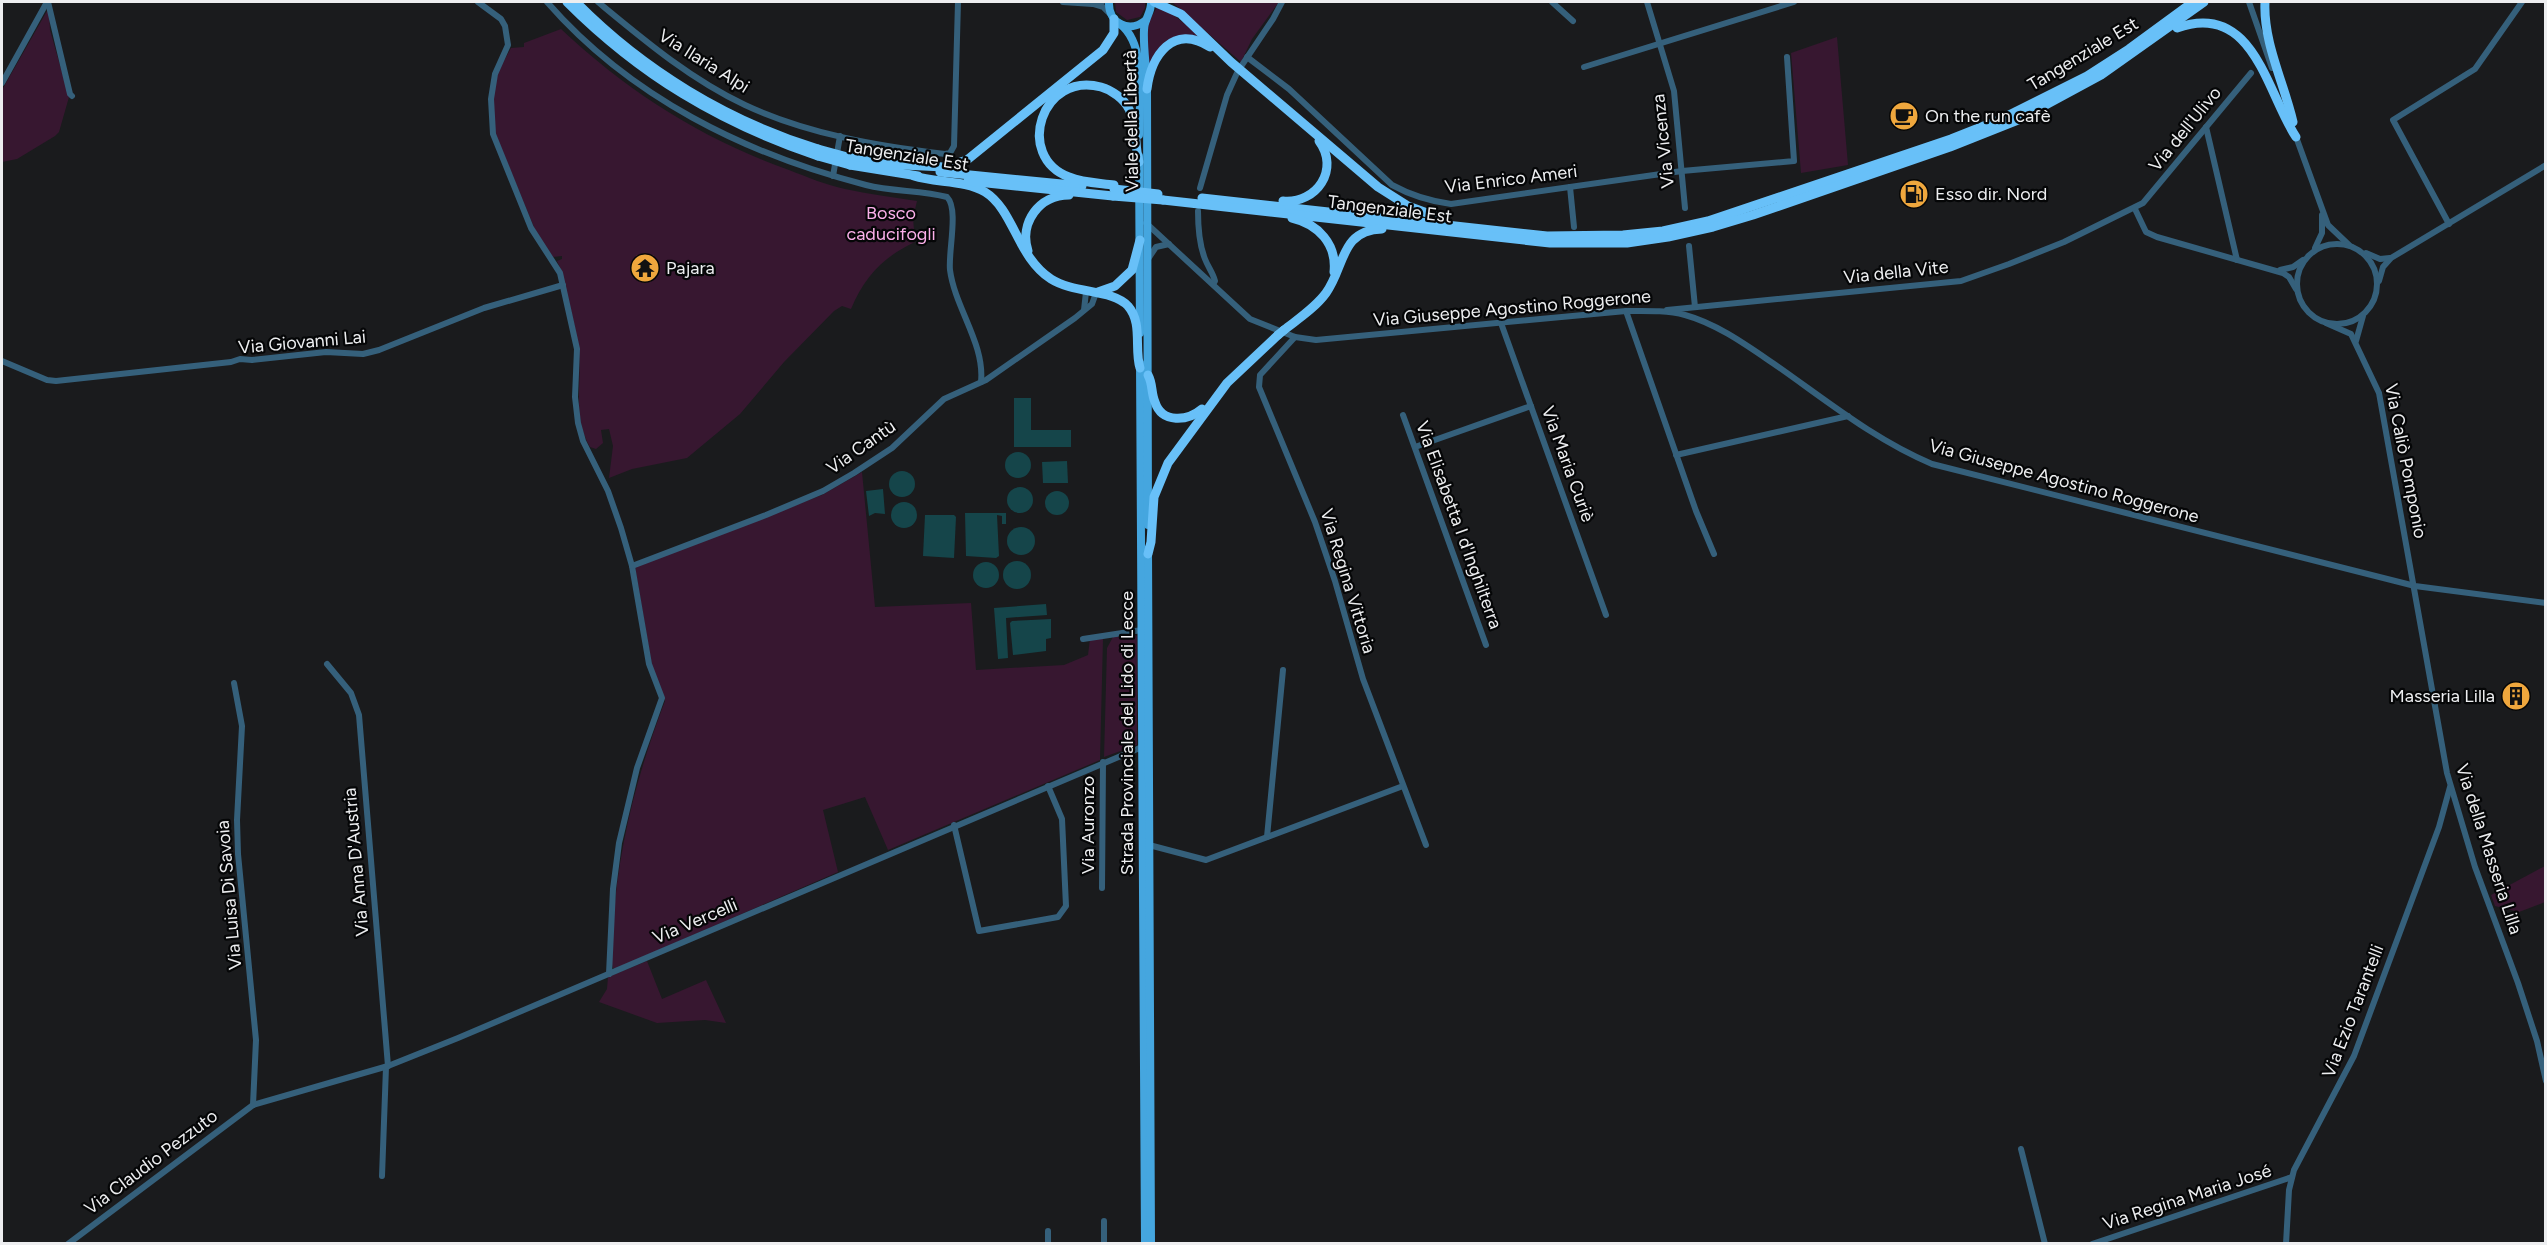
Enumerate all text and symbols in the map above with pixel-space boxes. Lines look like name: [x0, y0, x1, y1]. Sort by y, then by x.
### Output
street label: Tangenziale Est: [2024, 12, 2142, 96]
street label: Via Ilaria Alpi: [654, 24, 754, 98]
street label: Viale della Libertà: [1119, 50, 1143, 192]
street label: Via dell'Ulivo: [2144, 82, 2226, 176]
street label: Via Vicenza: [1647, 93, 1679, 189]
cafe icon: On the run cafè: [1888, 100, 1920, 132]
place label: On the run cafè: [1925, 105, 2051, 127]
street label: Tangenziale Est: [844, 134, 971, 176]
street label: Via Enrico Ameri: [1443, 160, 1579, 198]
fuel station icon: Esso dir. Nord: [1898, 178, 1930, 210]
place label: Esso dir. Nord: [1935, 183, 2047, 205]
street label: Tangenziale Est: [1327, 190, 1453, 228]
park label: Bosco caducifogli: [846, 202, 936, 245]
temple icon: Pajara: [629, 252, 661, 284]
street label: Via della Vite: [1842, 256, 1950, 288]
place label: Pajara: [666, 257, 715, 279]
street label: Via Giuseppe Agostino Roggerone: [1372, 285, 1652, 331]
street label: Via Giovanni Lai: [237, 325, 367, 359]
street label: Via Caliò Pomponio: [2380, 382, 2432, 540]
street label: Via Maria Curiè: [1537, 403, 1599, 525]
street label: Via Cantù: [822, 415, 900, 479]
street label: Via Elisabetta I d'Inghilterra: [1411, 418, 1507, 632]
street label: Via Giuseppe Agostino Roggerone: [1927, 434, 2201, 528]
street label: Via Regina Vittoria: [1316, 506, 1380, 656]
street label: Strada Provinciale del Lido di Lecce: [1116, 591, 1138, 875]
building icon: Masseria Lilla: [2500, 680, 2532, 712]
place label: Masseria Lilla: [2389, 685, 2495, 707]
street label: Via della Masseria Lilla: [2451, 761, 2527, 937]
street label: Via Auronzo: [1077, 776, 1099, 874]
street label: Via Anna D'Austria: [339, 787, 373, 937]
street label: Via Luisa Di Savoia: [212, 819, 246, 971]
street label: Via Vercelli: [649, 893, 741, 949]
street label: Via Ezio Tarantelli: [2317, 941, 2389, 1081]
street label: Via Claudio Pezzuto: [80, 1105, 222, 1219]
street label: Via Regina Maria José: [2100, 1159, 2274, 1235]

